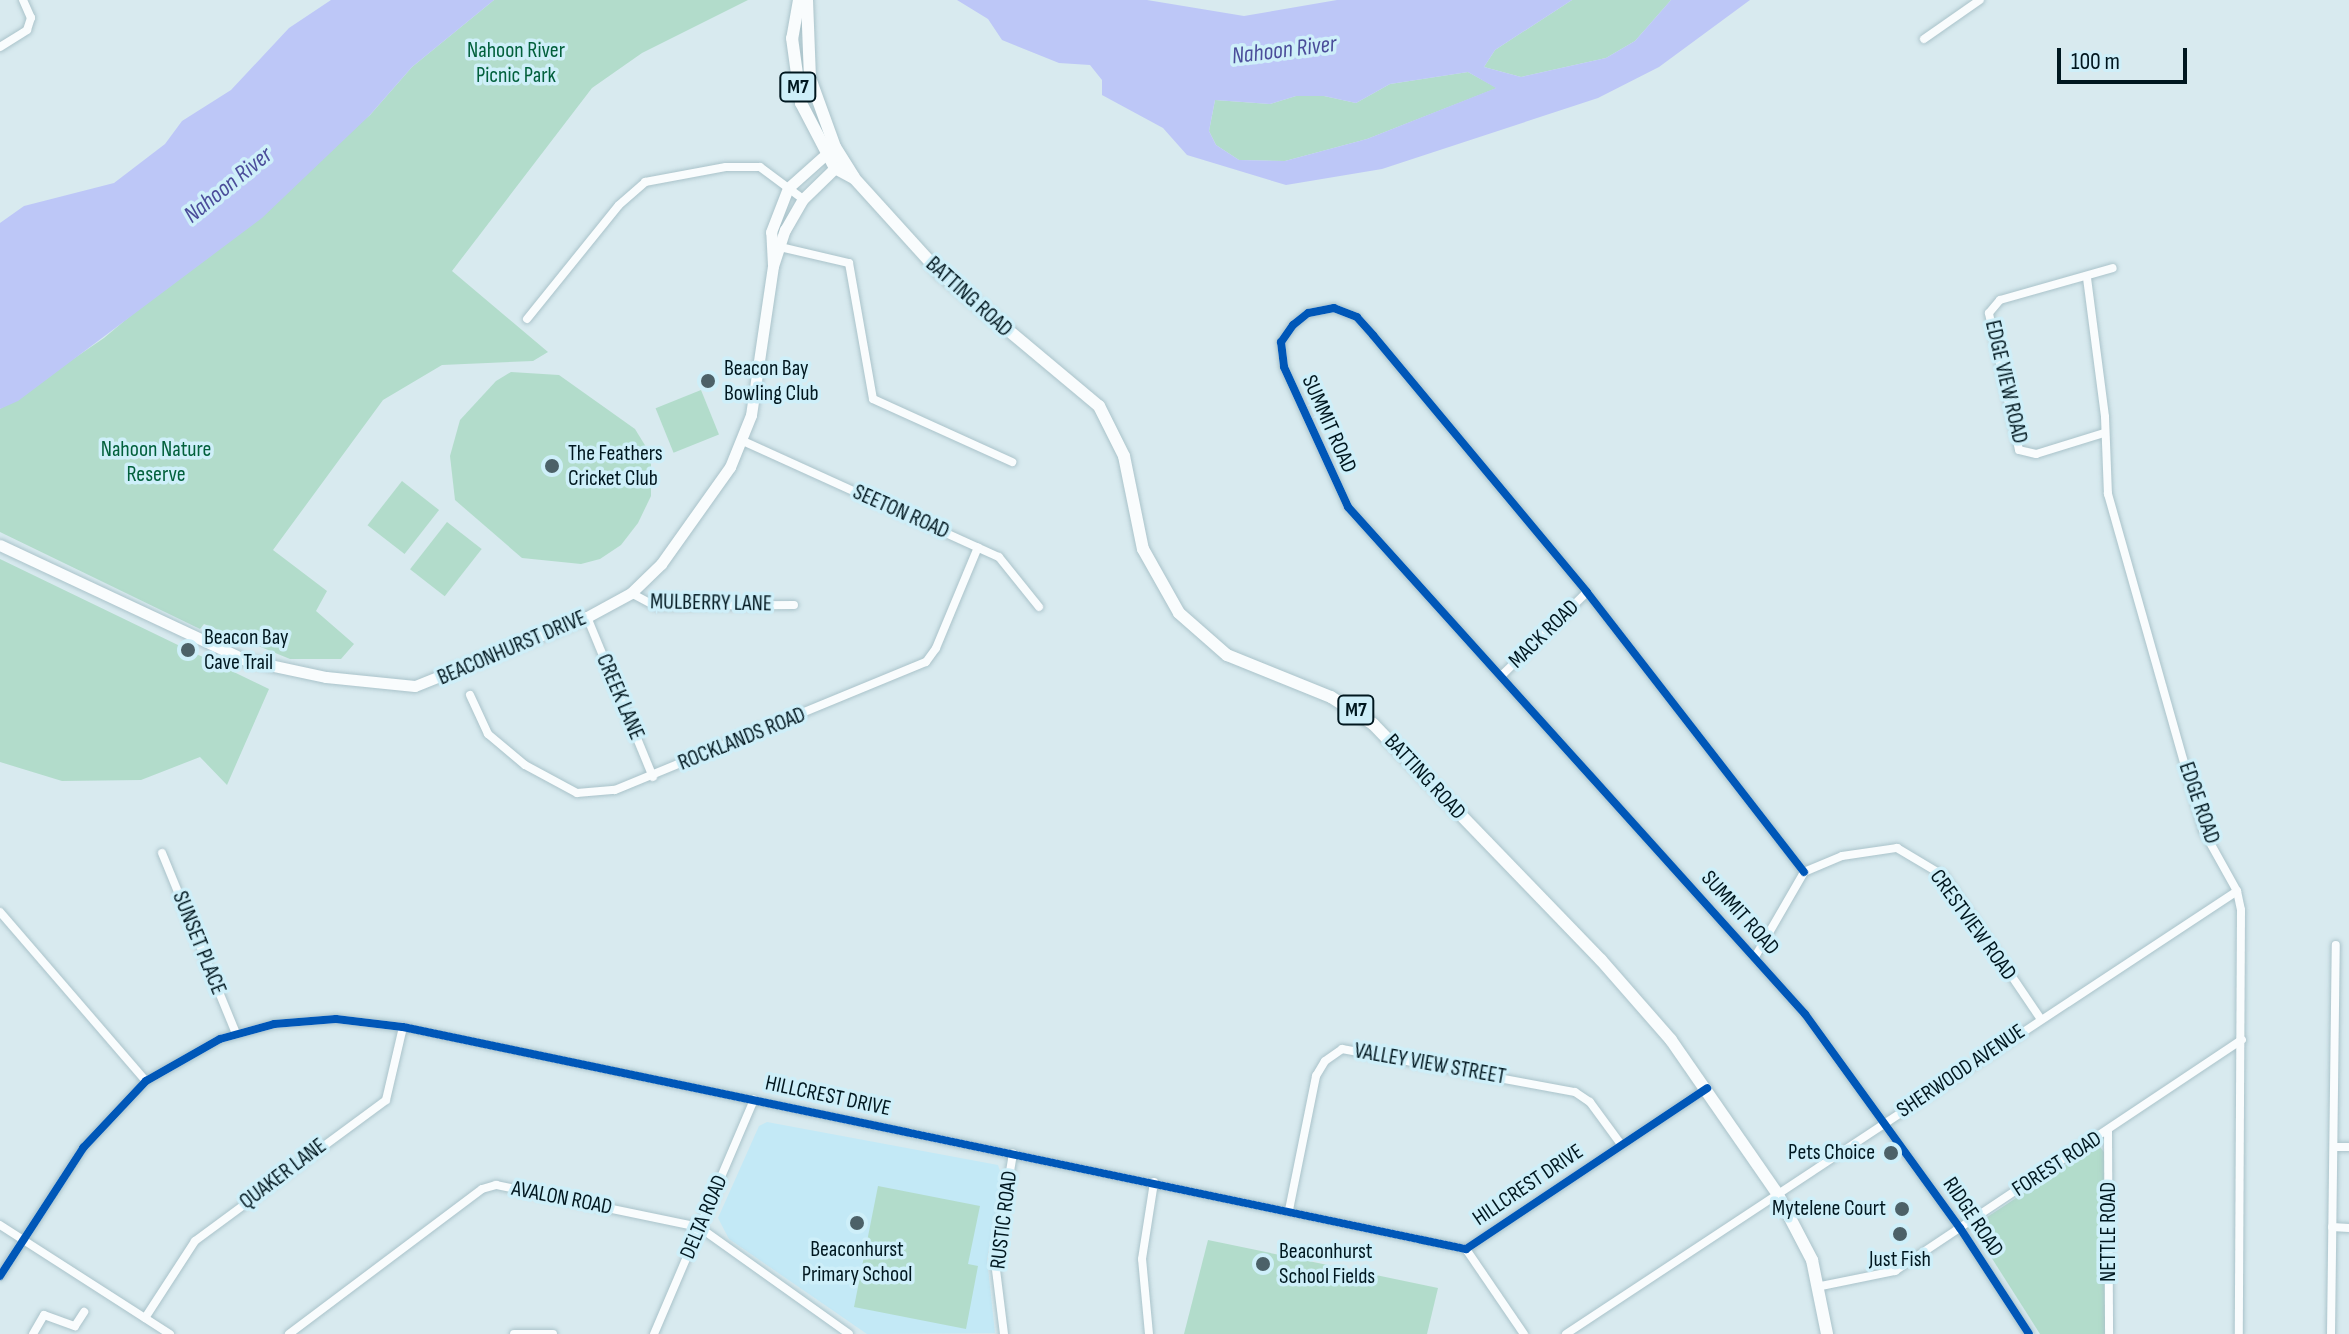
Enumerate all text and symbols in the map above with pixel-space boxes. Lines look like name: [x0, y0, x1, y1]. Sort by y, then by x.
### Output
water label: Nahoon River: [1230, 29, 1338, 71]
scale bar: [2061, 32, 2191, 82]
park label: Nahoon River Picnic Park: [467, 37, 565, 88]
text: 100 m: [2071, 47, 2120, 76]
road number: M7: [778, 71, 818, 103]
water label: Nahoon River: [178, 141, 278, 229]
street label: BATTING ROAD: [920, 251, 1018, 343]
street label: EDGE VIEW ROAD: [1979, 318, 2033, 446]
place label: Beacon Bay Bowling Club: [724, 355, 819, 406]
street label: SUMMIT ROAD: [1296, 371, 1362, 477]
marker: Beacon Bay Bowling Club: [699, 372, 717, 390]
park label: Nahoon Nature Reserve: [101, 436, 211, 488]
place label: The Feathers Cricket Club: [568, 440, 663, 492]
marker: The Feathers Cricket Club: [543, 457, 561, 475]
street label: SEETON ROAD: [849, 479, 953, 545]
street label: MULBERRY LANE: [650, 589, 772, 617]
street label: MACK ROAD: [1503, 594, 1585, 674]
street label: BEACONHURST DRIVE: [434, 605, 590, 691]
place label: Beacon Bay Cave Trail: [204, 624, 289, 676]
marker: Beacon Bay Cave Trail: [179, 641, 197, 659]
street label: CREEK LANE: [590, 650, 650, 744]
road number: M7: [1336, 694, 1376, 726]
street label: ROCKLANDS ROAD: [674, 701, 810, 777]
street label: BATTING ROAD: [1379, 729, 1471, 825]
street label: EDGE ROAD: [2173, 759, 2225, 847]
street label: CRESTVIEW ROAD: [1924, 864, 2022, 986]
street label: SUMMIT ROAD: [1695, 865, 1785, 961]
street label: SUNSET PLACE: [166, 887, 232, 999]
street label: SHERWOOD AVENUE: [1892, 1018, 2030, 1124]
street label: VALLEY VIEW STREET: [1352, 1038, 1508, 1090]
street label: HILLCREST DRIVE: [763, 1070, 893, 1122]
street label: FOREST ROAD: [2007, 1125, 2107, 1203]
street label: QUAKER LANE: [234, 1133, 332, 1215]
street label: HILLCREST DRIVE: [1468, 1138, 1588, 1232]
place label: Pets Choice: [1788, 1140, 1875, 1166]
marker: Pets Choice: [1882, 1144, 1900, 1162]
street label: RUSTIC ROAD: [985, 1169, 1023, 1271]
street label: DELTA ROAD: [675, 1171, 733, 1263]
street label: RIDGE ROAD: [1937, 1172, 2009, 1262]
street label: AVALON ROAD: [510, 1175, 614, 1221]
street label: NETTLE ROAD: [2096, 1182, 2122, 1282]
place label: Mytelene Court: [1772, 1196, 1886, 1222]
marker: Mytelene Court: [1893, 1200, 1911, 1218]
marker: Beaconhurst Primary School: [848, 1214, 866, 1232]
marker: Just Fish: [1891, 1225, 1909, 1243]
place label: Beaconhurst Primary School: [802, 1236, 912, 1288]
place label: Beaconhurst School Fields: [1279, 1238, 1375, 1290]
place label: Just Fish: [1869, 1247, 1931, 1273]
marker: Beaconhurst School Fields: [1254, 1255, 1272, 1273]

